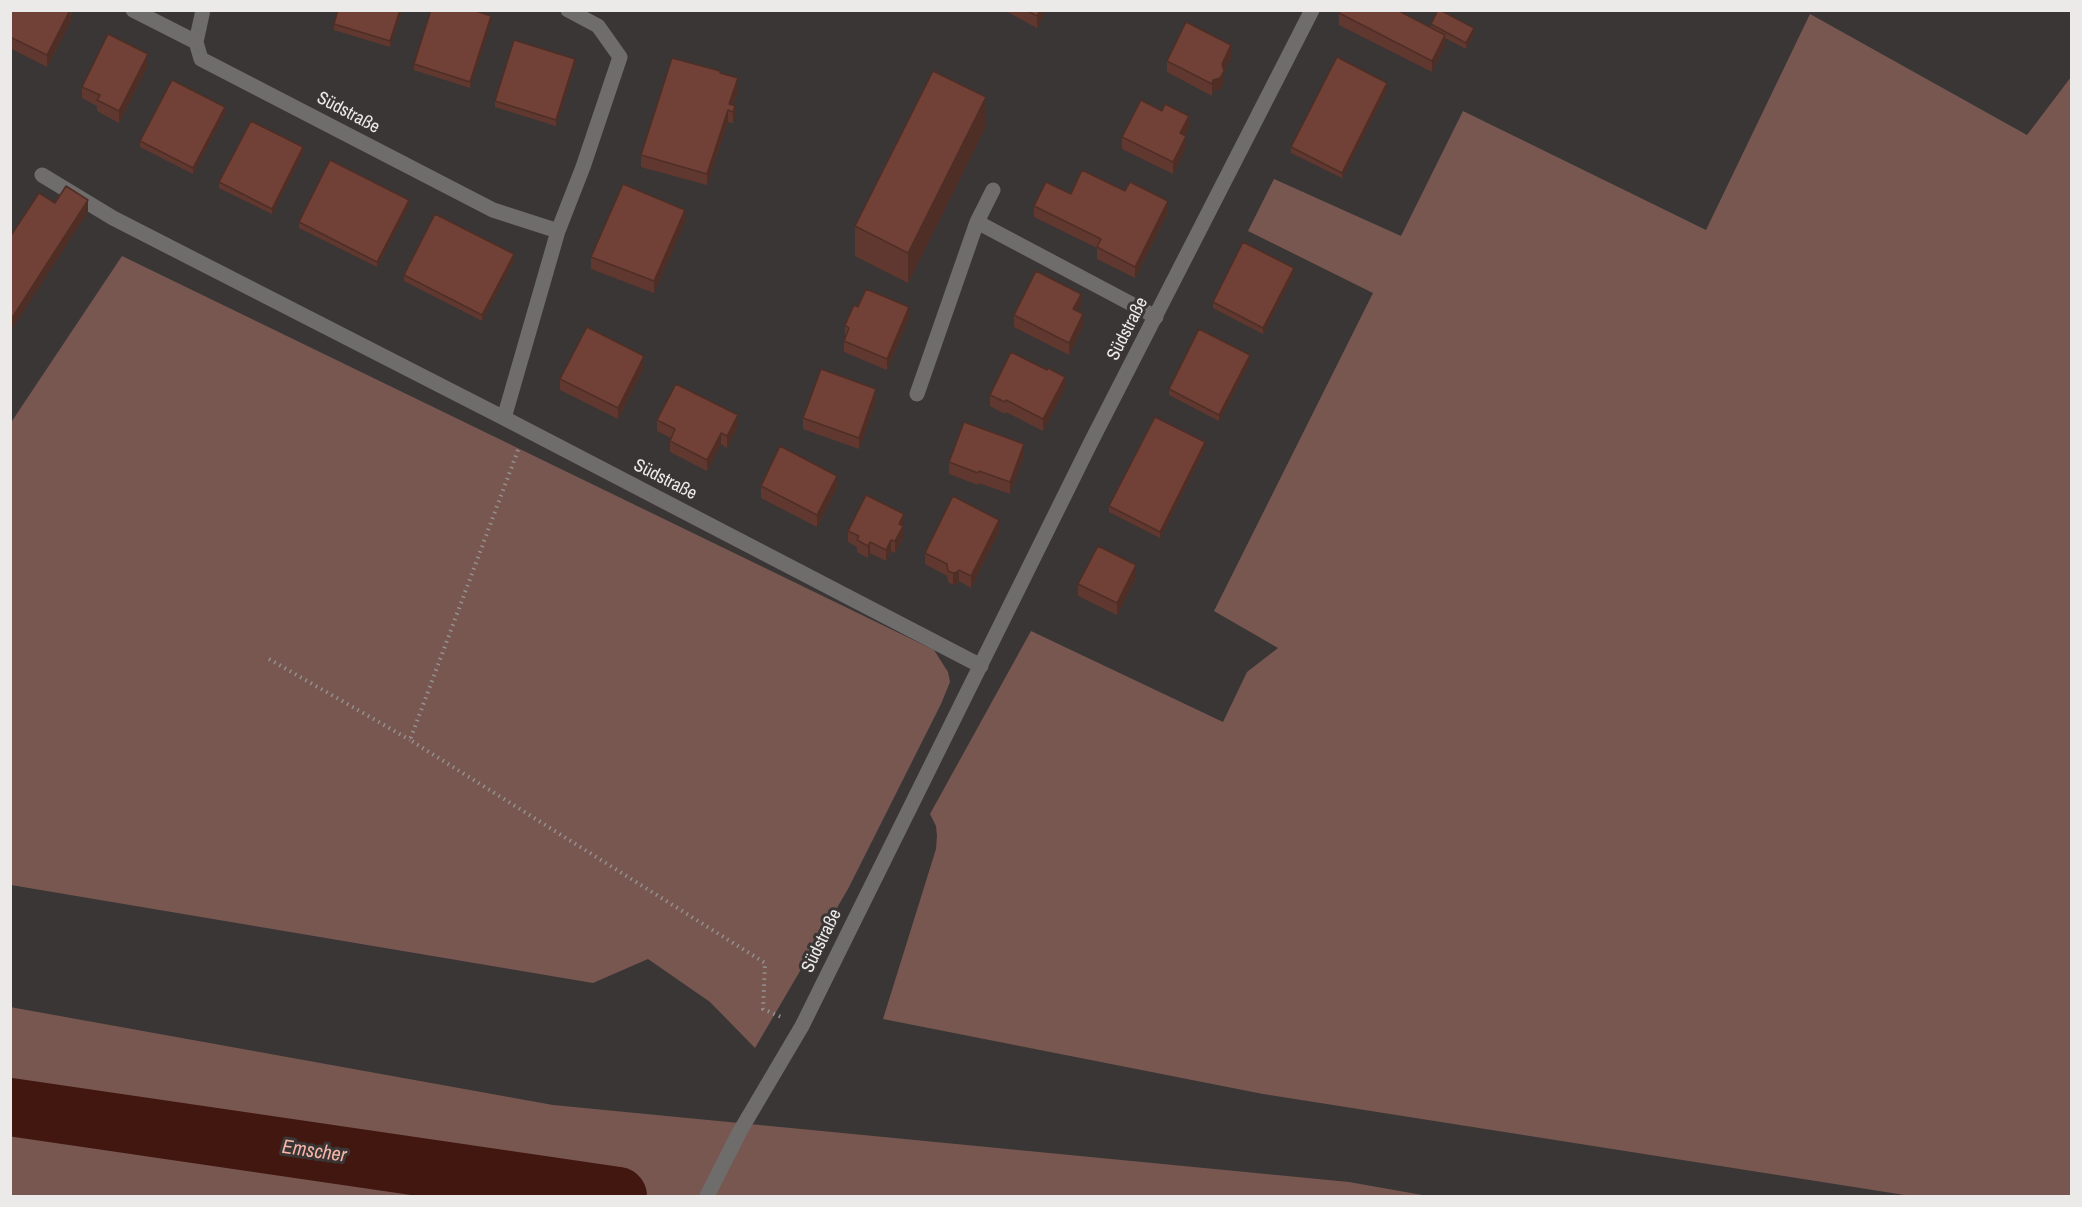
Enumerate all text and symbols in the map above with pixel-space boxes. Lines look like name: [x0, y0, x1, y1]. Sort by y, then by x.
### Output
street label: Südstraße: [313, 87, 383, 139]
street label: Südstraße: [1103, 294, 1153, 364]
street label: Südstraße: [630, 455, 700, 505]
street label: Südstraße: [797, 906, 847, 976]
water label: Emscher: [280, 1136, 348, 1168]

